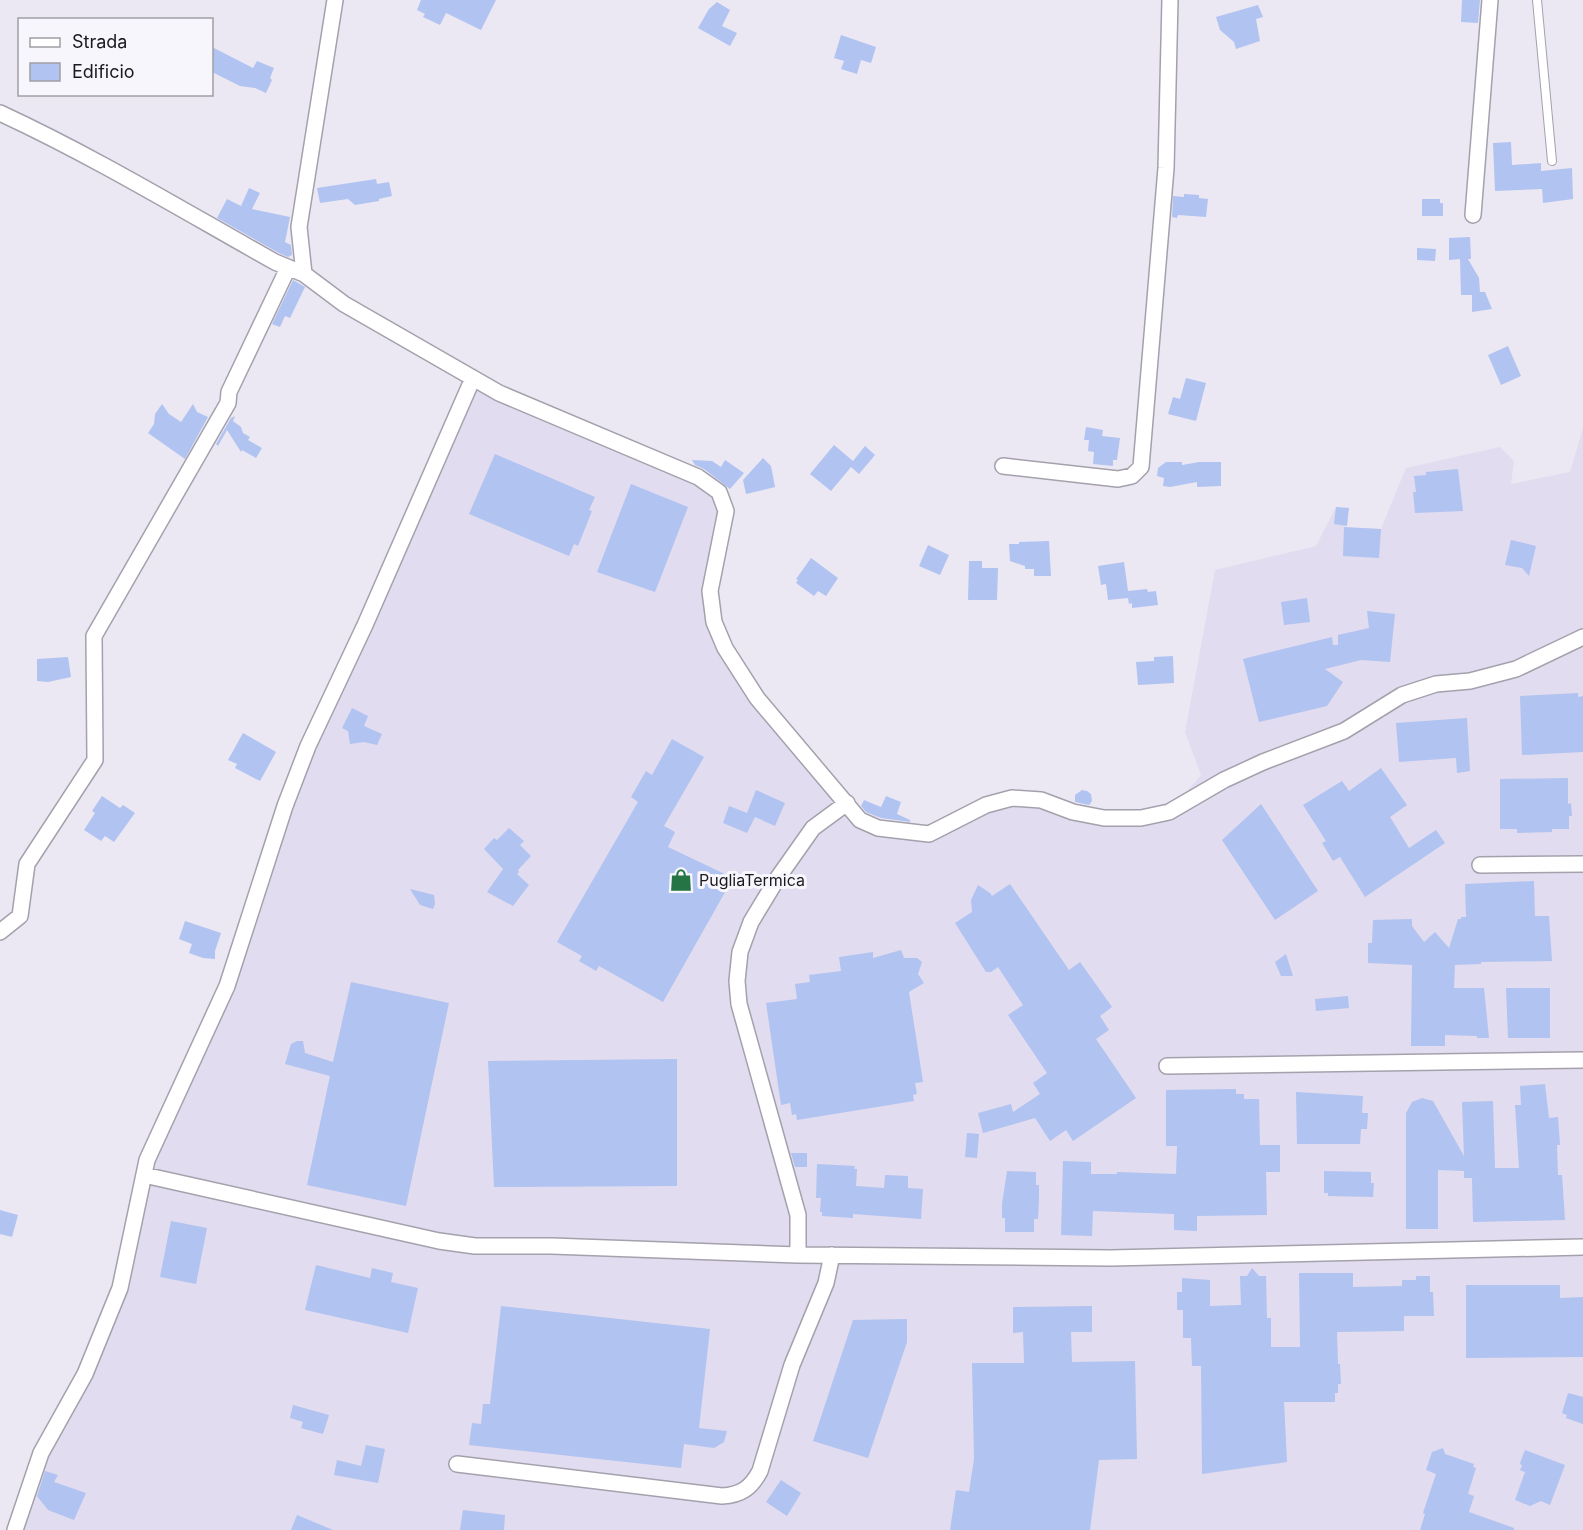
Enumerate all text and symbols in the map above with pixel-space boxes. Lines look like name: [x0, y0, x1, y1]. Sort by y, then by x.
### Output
legend: [18, 18, 213, 96]
text: Strada: [72, 31, 127, 52]
text: Edificio: [72, 61, 135, 82]
shop icon: PugliaTermica: [668, 867, 694, 893]
place label: PugliaTermica: [699, 870, 805, 890]

